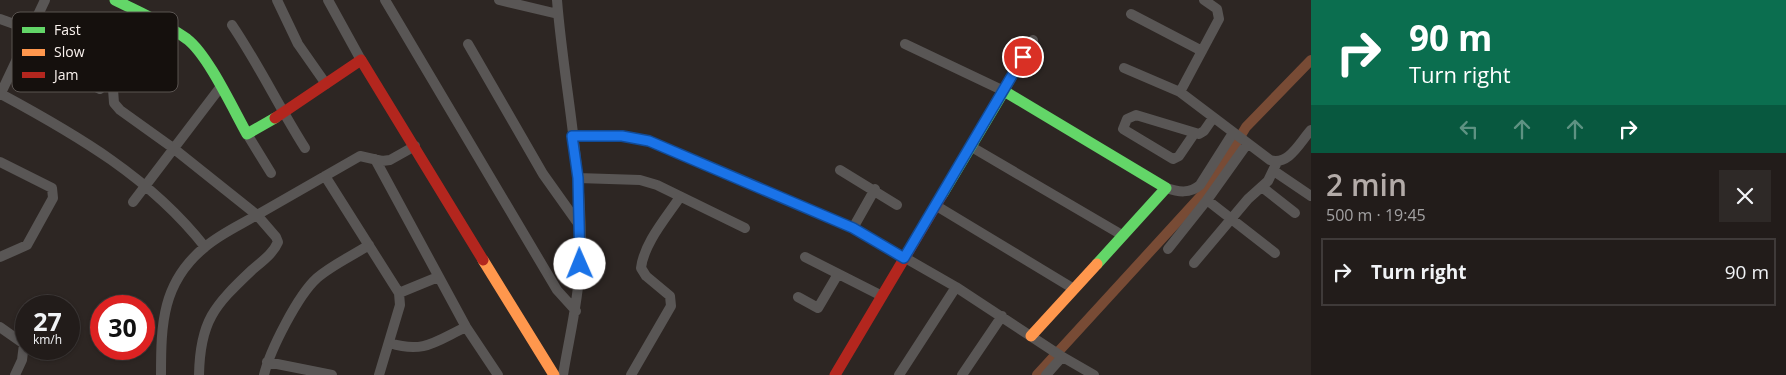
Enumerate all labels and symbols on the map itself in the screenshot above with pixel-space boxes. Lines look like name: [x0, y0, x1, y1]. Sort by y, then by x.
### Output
legend: [12, 12, 178, 92]
text: Fast: [54, 20, 81, 39]
pin: [1002, 36, 1044, 78]
text: Slow: [54, 42, 85, 61]
text: Jam: [52, 65, 79, 84]
position arrow: [553, 237, 605, 289]
speed limit sign: 30: [90, 295, 155, 360]

